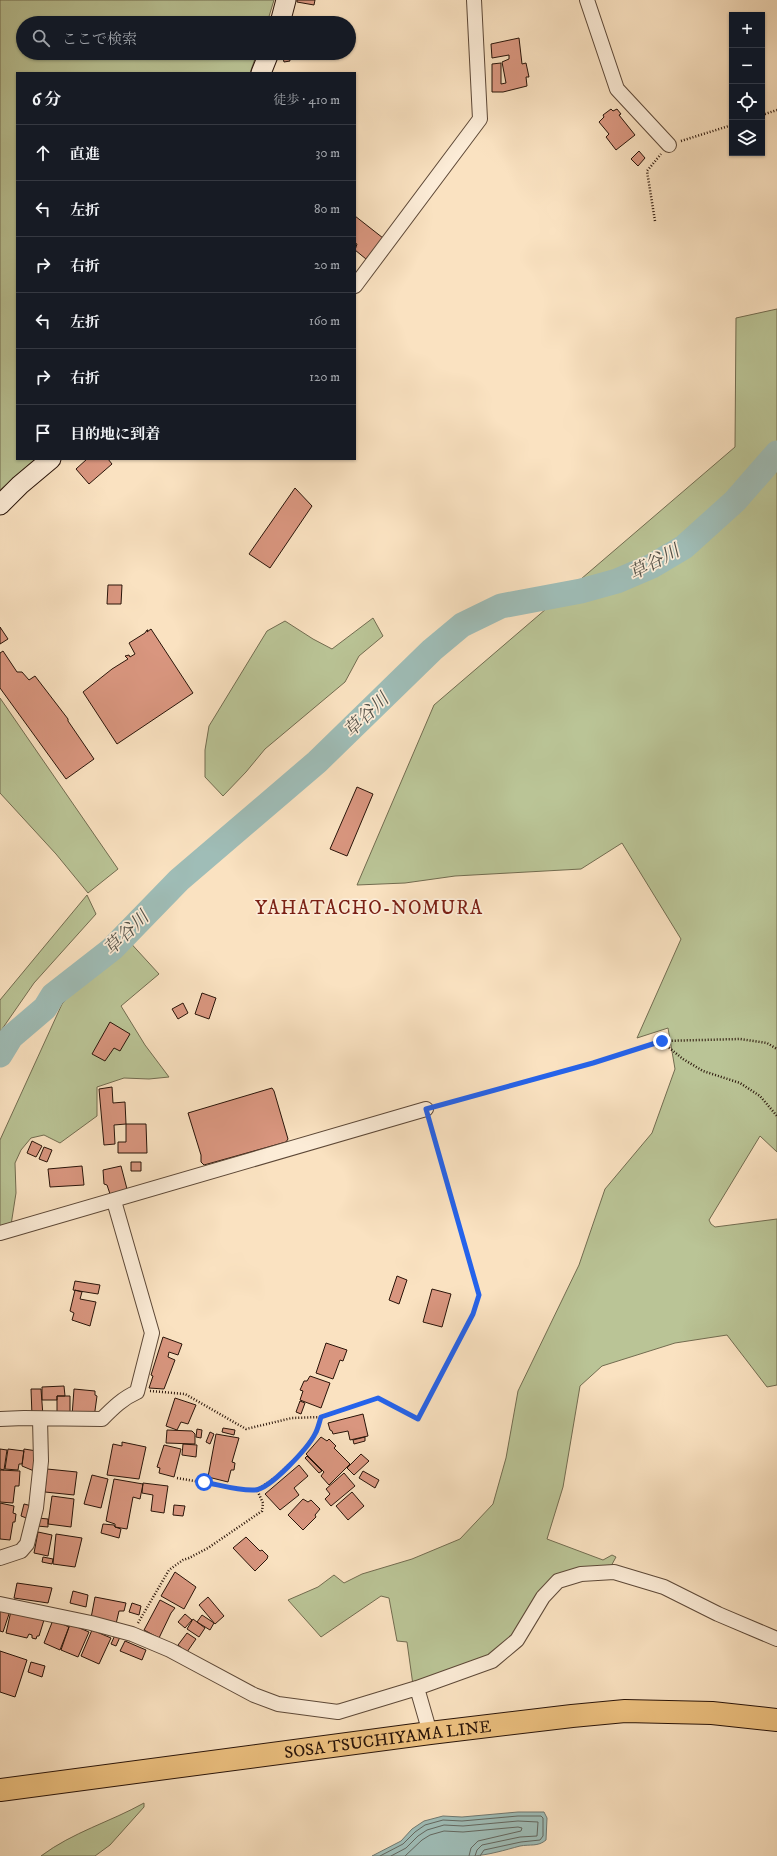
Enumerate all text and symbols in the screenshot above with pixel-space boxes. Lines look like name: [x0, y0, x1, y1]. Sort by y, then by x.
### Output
map controls: [729, 12, 765, 156]
button: +: [729, 12, 765, 48]
search box: [16, 16, 356, 60]
icon: search: [30, 27, 52, 49]
text: ここで検索: [62, 30, 137, 49]
button: −: [729, 48, 765, 84]
button: locate: [729, 84, 765, 120]
text: 6 分: [32, 89, 62, 111]
text: 徒歩 · 410 m: [274, 92, 340, 108]
button: layers: [729, 120, 765, 156]
icon: ahead: [32, 142, 54, 164]
text: 直進: [70, 145, 100, 164]
text: 30 m: [316, 145, 340, 161]
icon: left: [32, 198, 54, 220]
text: 左折: [70, 201, 100, 220]
text: 80 m: [314, 201, 340, 217]
icon: right: [32, 254, 54, 276]
text: 右折: [70, 257, 100, 276]
text: 20 m: [314, 257, 340, 273]
icon: left: [32, 310, 54, 332]
text: 左折: [70, 313, 100, 332]
text: 160 m: [309, 313, 340, 329]
icon: right: [32, 366, 54, 388]
text: 右折: [70, 369, 100, 388]
text: 120 m: [309, 369, 340, 385]
icon: arrive: [32, 422, 54, 444]
text: 目的地に到着: [70, 425, 160, 444]
water label: 草谷川: [625, 540, 685, 585]
water label: 草谷川: [340, 688, 395, 742]
district label: YAHATACHO-NOMURA: [255, 897, 483, 920]
water label: 草谷川: [100, 906, 155, 960]
route end: [653, 1032, 671, 1050]
route start: [195, 1473, 213, 1491]
street label: SOSA TSUCHIYAMA LINE: [283, 1716, 492, 1764]

